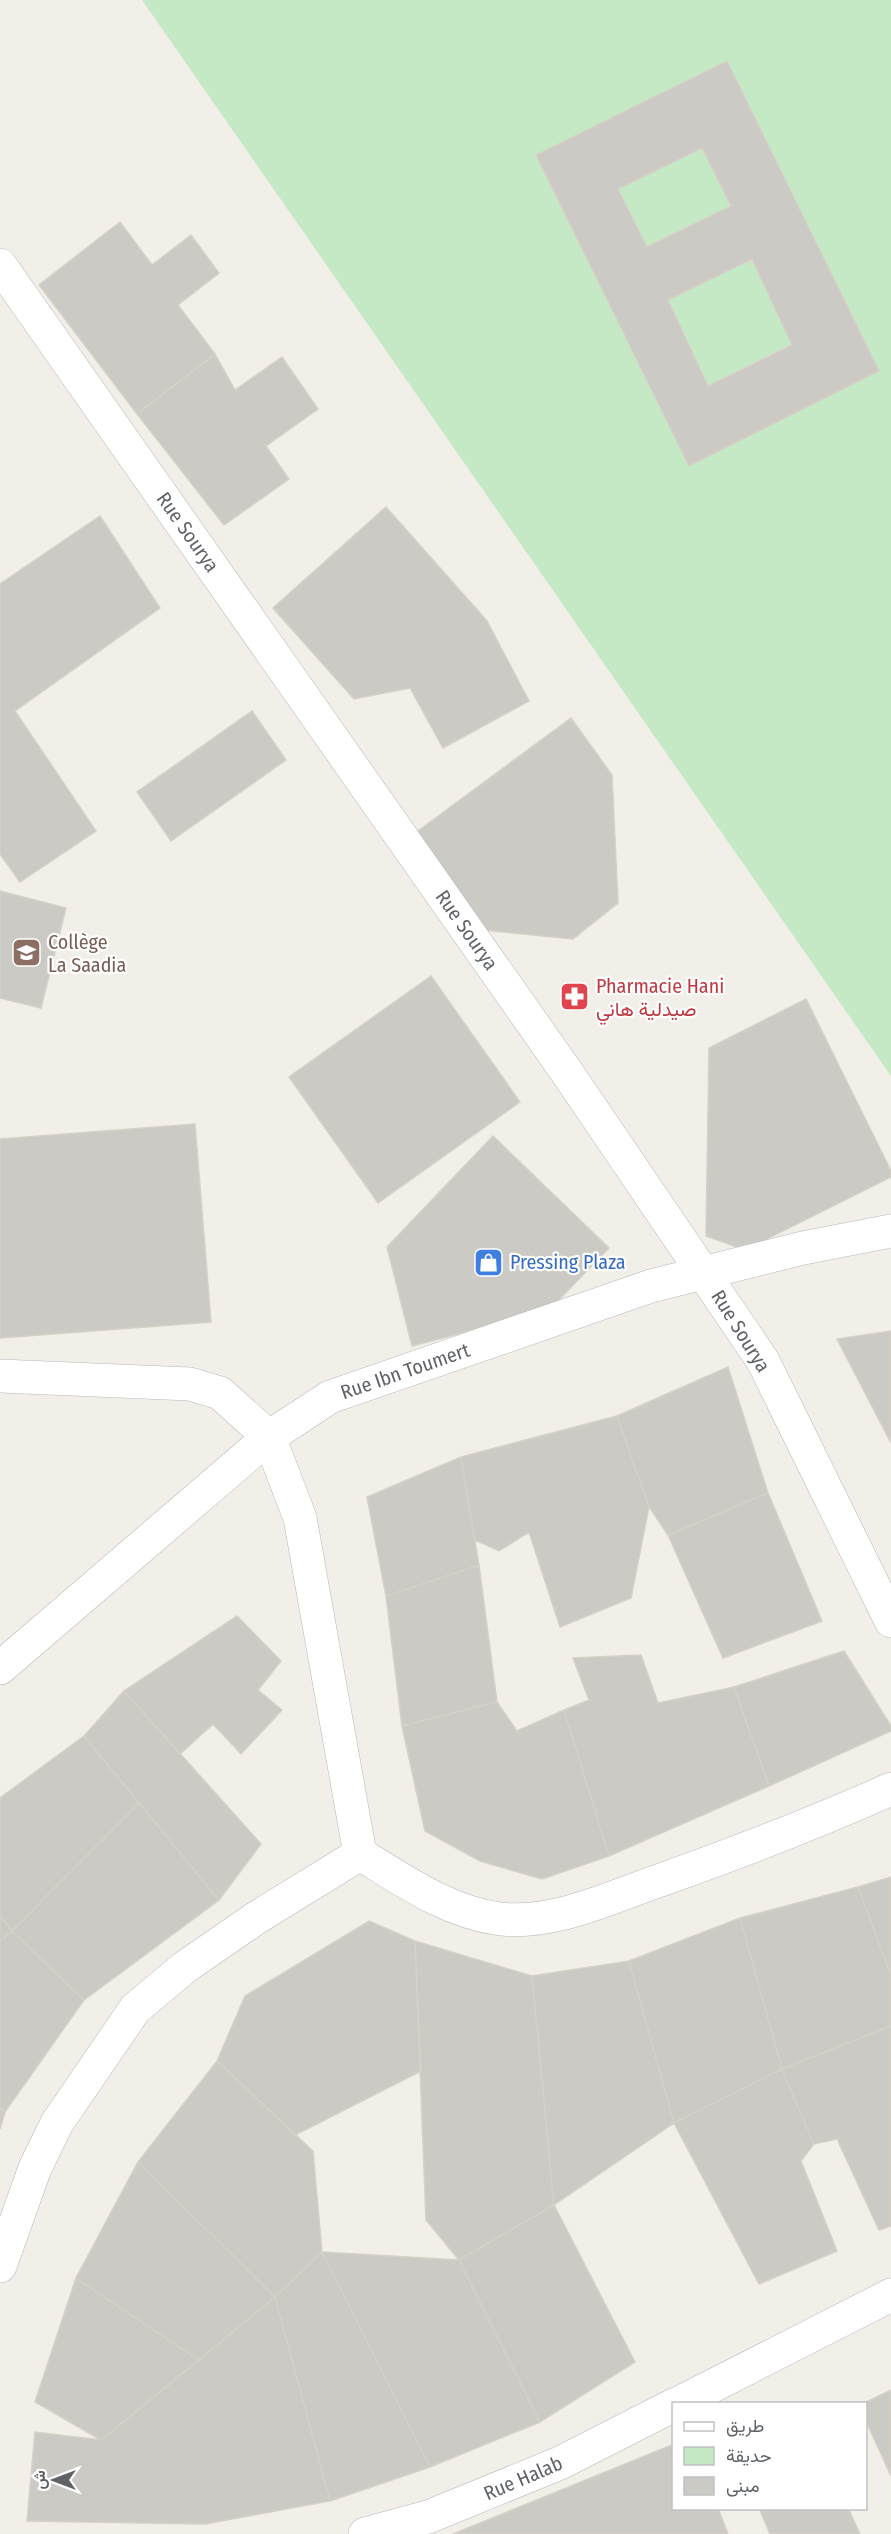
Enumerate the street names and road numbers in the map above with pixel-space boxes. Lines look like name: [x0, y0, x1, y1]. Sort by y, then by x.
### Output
street label: Rue Sourya: [152, 487, 224, 577]
street label: Rue Sourya: [431, 885, 503, 975]
street label: Rue Sourya: [706, 1286, 776, 1376]
street label: Rue Ibn Toumert: [337, 1338, 473, 1404]
street label: Rue Halab: [480, 2451, 566, 2505]

